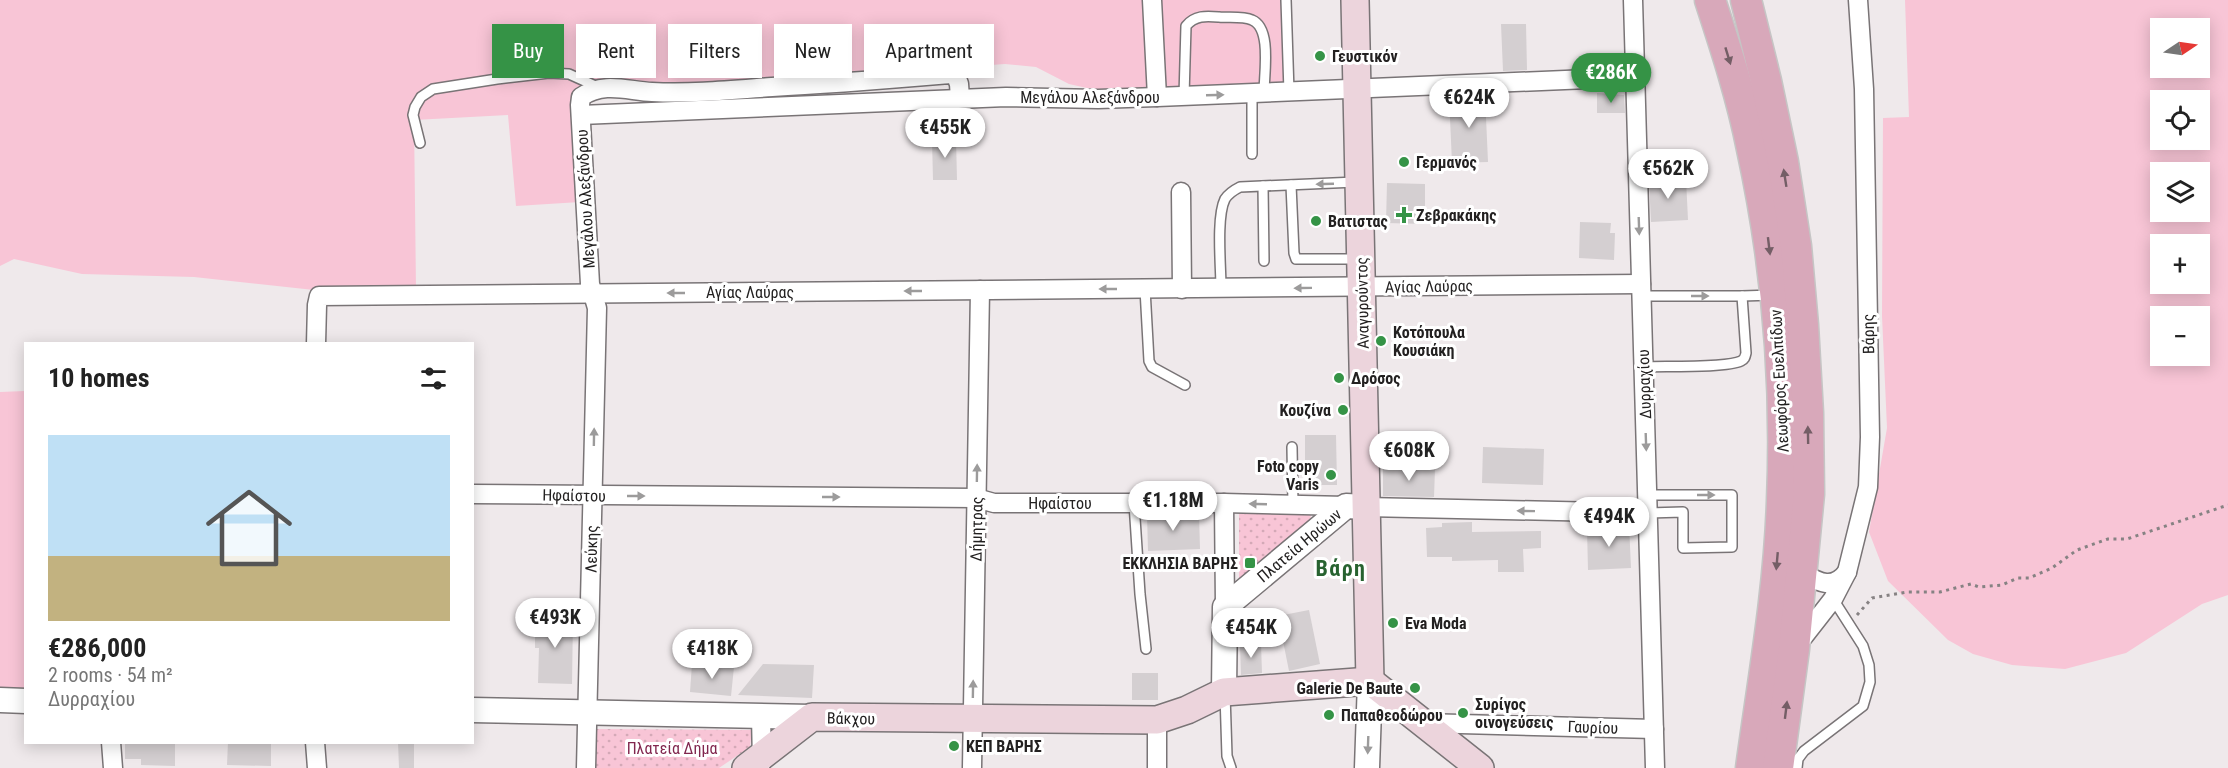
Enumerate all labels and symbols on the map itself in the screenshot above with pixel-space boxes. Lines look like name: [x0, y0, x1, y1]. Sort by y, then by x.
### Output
north arrow: [2150, 18, 2210, 78]
place label: Γευστικόν: [1332, 47, 1398, 66]
one-way arrow: [1723, 47, 1733, 65]
marker: Γευστικόν: [1313, 49, 1327, 63]
pin: €286K: [1569, 53, 1653, 104]
pin: €624K: [1427, 78, 1511, 129]
street label: Μεγάλου Αλεξάνδρου: [1020, 88, 1160, 107]
one-way arrow: [1206, 91, 1225, 100]
pin: €455K: [903, 108, 987, 159]
street label: Μεγάλου Αλεξάνδρου: [572, 129, 599, 269]
pin: €562K: [1626, 149, 1710, 200]
place label: Γερμανός: [1416, 153, 1477, 172]
marker: Γερμανός: [1397, 155, 1411, 169]
one-way arrow: [1781, 169, 1790, 188]
one-way arrow: [1316, 179, 1335, 189]
place label: Ζεβρακάκης: [1416, 206, 1496, 225]
marker: Ζεβρακάκης: [1397, 208, 1411, 222]
place label: Βατιστας: [1328, 212, 1388, 231]
marker: Βατιστας: [1309, 214, 1323, 228]
one-way arrow: [1635, 217, 1644, 236]
one-way arrow: [1764, 237, 1774, 256]
street label: Αναγυρούντος: [1352, 257, 1373, 349]
street label: Αγίας Λαύρας: [1385, 276, 1473, 297]
street label: Αγίας Λαύρας: [706, 283, 794, 302]
one-way arrow: [1293, 283, 1312, 293]
one-way arrow: [1098, 284, 1117, 294]
one-way arrow: [903, 286, 922, 296]
one-way arrow: [666, 288, 685, 298]
one-way arrow: [1690, 292, 1709, 301]
street label: Λεωφόρος Ευελπίδων: [1766, 309, 1793, 453]
street label: Βάρης: [1859, 314, 1878, 354]
place label: Κοτόπουλα Κουσιάκη: [1393, 323, 1465, 360]
marker: Κοτόπουλα Κουσιάκη: [1374, 334, 1388, 348]
street label: Δυρραχίου: [1634, 349, 1655, 419]
place label: Δρόσος: [1351, 369, 1400, 388]
marker: Δρόσος: [1332, 371, 1346, 385]
place label: Κουζίνα: [1280, 401, 1331, 420]
marker: Κουζίνα: [1336, 403, 1350, 417]
one-way arrow: [1803, 426, 1813, 445]
one-way arrow: [589, 427, 598, 446]
pin: €608K: [1367, 431, 1451, 482]
one-way arrow: [1641, 433, 1650, 452]
place label: Foto copy Varis: [1257, 457, 1319, 494]
one-way arrow: [972, 463, 982, 482]
marker: Foto copy Varis: [1324, 468, 1338, 482]
pin: €1.18M: [1124, 481, 1222, 532]
street label: Ηφαίστου: [542, 485, 606, 506]
one-way arrow: [1696, 490, 1715, 500]
one-way arrow: [626, 491, 645, 501]
one-way arrow: [821, 492, 840, 502]
street label: Ηφαίστου: [1028, 494, 1092, 513]
street label: Δήμητρας: [966, 497, 987, 561]
pin: €494K: [1567, 497, 1651, 548]
one-way arrow: [1249, 499, 1268, 508]
street label: Πλατεία Ηρώων: [1253, 504, 1346, 586]
one-way arrow: [1517, 506, 1536, 515]
street label: Λεύκης: [582, 525, 601, 573]
one-way arrow: [1772, 551, 1782, 570]
place label: ΕΚΚΛΗΣΙΑ ΒΑΡΗΣ: [1122, 554, 1238, 573]
marker: ΕΚΚΛΗΣΙΑ ΒΑΡΗΣ: [1243, 556, 1257, 570]
district label: Βάρη: [1315, 556, 1367, 581]
pin: €493K: [513, 598, 597, 649]
pin: €454K: [1209, 608, 1293, 659]
place label: Eva Moda: [1405, 614, 1467, 633]
marker: Eva Moda: [1386, 616, 1400, 630]
pin: €418K: [670, 629, 754, 680]
one-way arrow: [968, 679, 978, 698]
place label: Galerie De Baute: [1296, 679, 1403, 698]
marker: Galerie De Baute: [1408, 681, 1422, 695]
place label: Συρίγος οινογεύσεις: [1475, 695, 1553, 732]
one-way arrow: [1781, 700, 1790, 719]
place label: Παπαθεοδώρου: [1341, 706, 1443, 725]
marker: Συρίγος οινογεύσεις: [1456, 706, 1470, 720]
marker: Παπαθεοδώρου: [1322, 708, 1336, 722]
street label: Βάκχου: [827, 709, 875, 728]
street label: Γαυρίου: [1567, 717, 1619, 738]
one-way arrow: [1363, 736, 1373, 755]
place label: ΚΕΠ ΒΑΡΗΣ: [966, 737, 1042, 756]
park label: Πλατεία Δήμα: [627, 739, 717, 758]
marker: ΚΕΠ ΒΑΡΗΣ: [947, 739, 961, 753]

